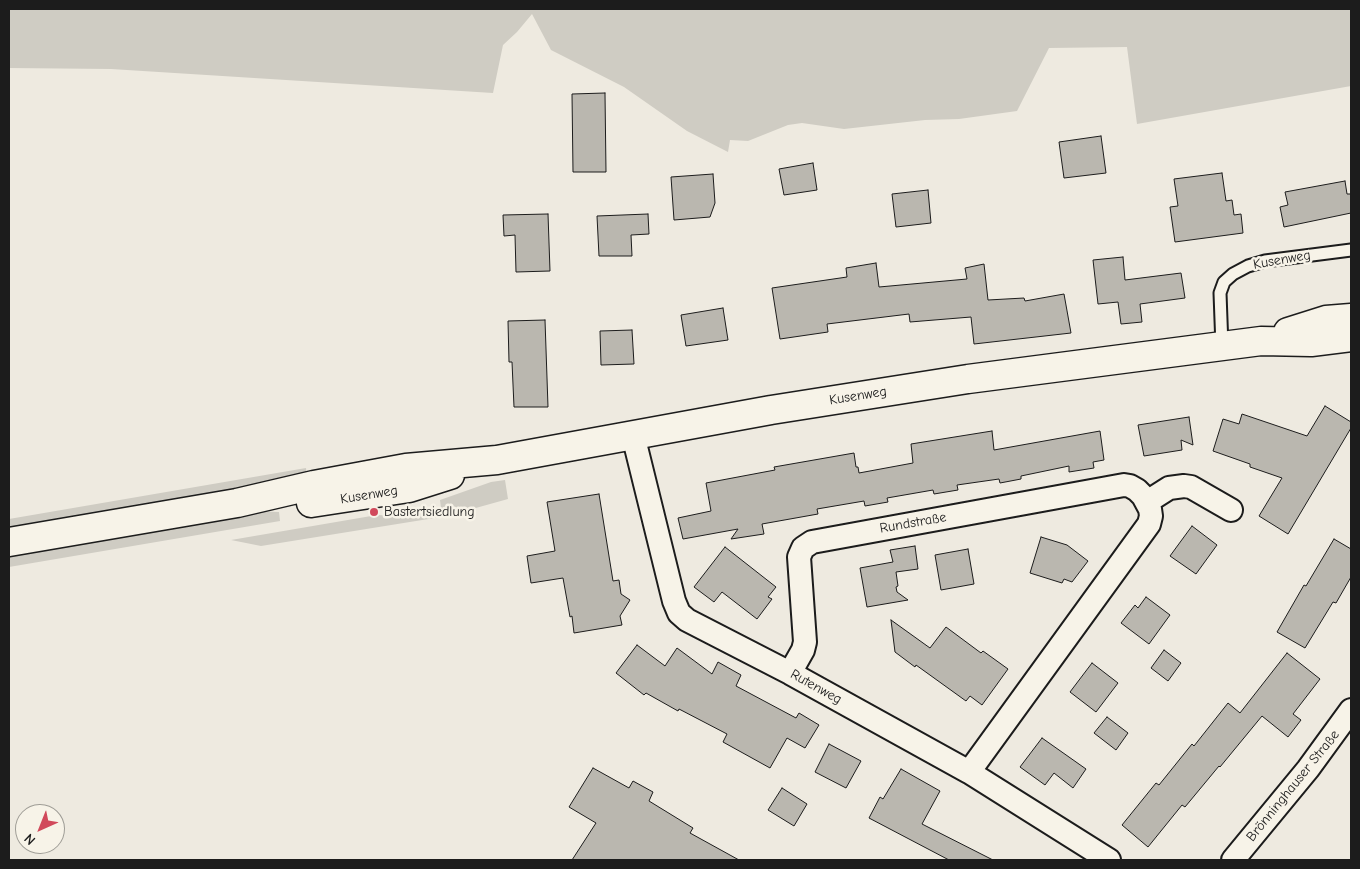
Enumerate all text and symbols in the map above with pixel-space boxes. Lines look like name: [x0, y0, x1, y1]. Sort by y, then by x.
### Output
street label: Kusenweg: [1252, 247, 1312, 273]
street label: Kusenweg: [828, 383, 888, 409]
street label: Kusenweg: [339, 482, 399, 508]
place label: Bastertsiedlung: [384, 504, 475, 520]
marker: Bastertsiedlung: [368, 506, 380, 518]
street label: Rundstraße: [878, 509, 948, 537]
street label: Rutenweg: [787, 666, 845, 708]
street label: Brönninghauser Straße: [1243, 727, 1343, 845]
north arrow: [15, 804, 65, 854]
text: N: [21, 830, 39, 849]

